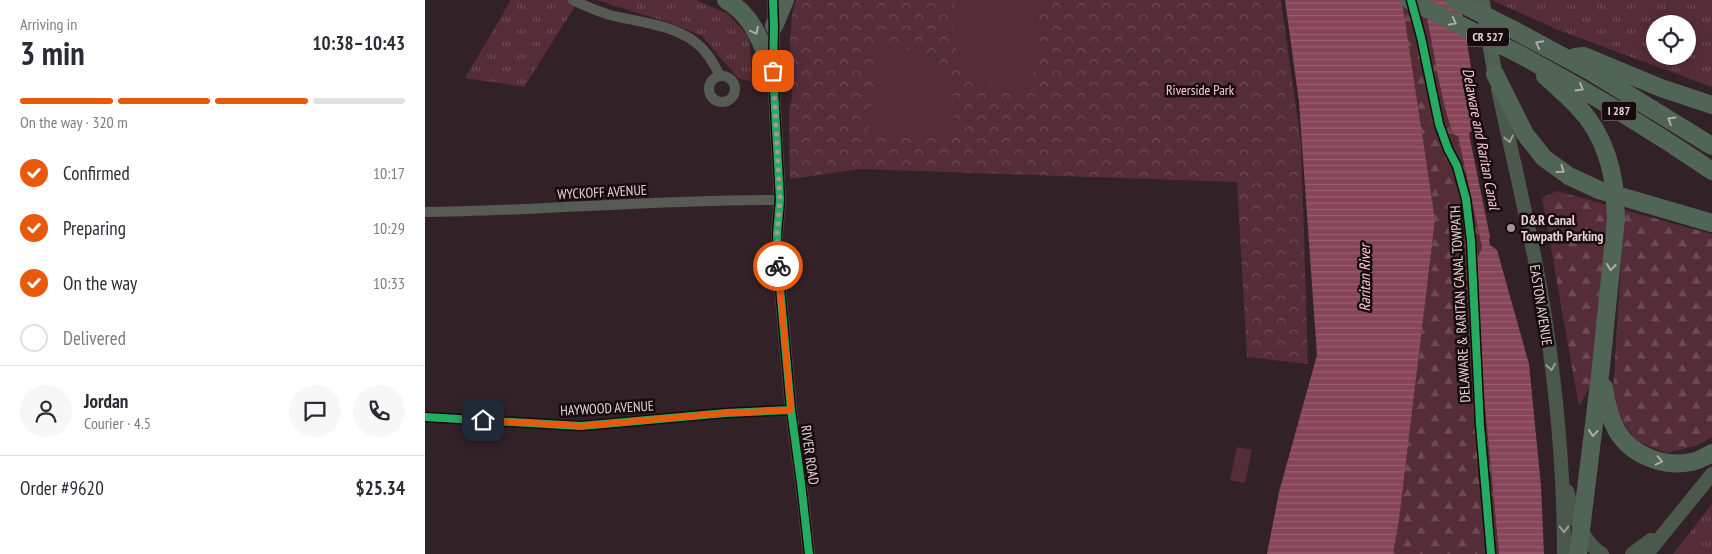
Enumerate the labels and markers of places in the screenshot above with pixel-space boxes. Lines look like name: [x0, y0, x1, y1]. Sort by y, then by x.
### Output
pin: [752, 50, 794, 92]
place label: D&R Canal Towpath Parking: [1521, 211, 1604, 245]
marker: D&R Canal Towpath Parking: [1505, 222, 1517, 234]
pin: [462, 399, 504, 441]

